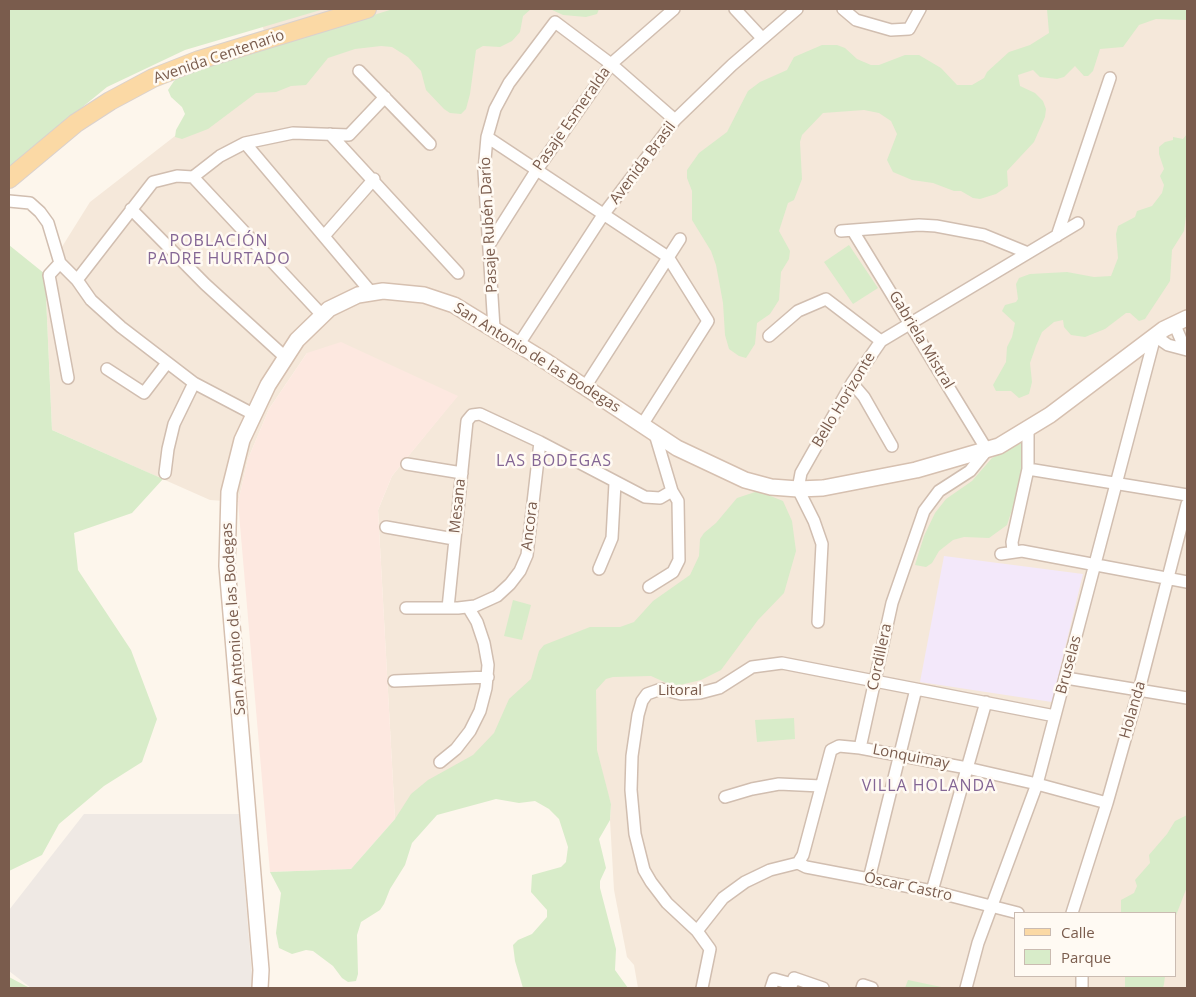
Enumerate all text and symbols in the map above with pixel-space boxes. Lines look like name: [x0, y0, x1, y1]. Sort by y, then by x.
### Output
street label: Avenida Centenario: [151, 26, 287, 88]
street label: Pasaje Esmeralda: [529, 64, 615, 174]
street label: Avenida Brasil: [606, 118, 680, 208]
street label: Pasaje Rubén Darío: [476, 156, 502, 294]
district label: POBLACIÓN PADRE HURTADO: [146, 231, 292, 269]
street label: Gabriela Mistral: [885, 288, 957, 392]
street label: San Antonio de las Bodegas: [450, 299, 624, 417]
street label: Bello Horizonte: [809, 349, 879, 451]
district label: LAS BODEGAS: [495, 451, 613, 471]
street label: Mesana: [446, 478, 470, 534]
street label: Ancora: [518, 500, 542, 552]
street label: San Antonio de las Bodegas: [218, 522, 250, 716]
street label: Cordillera: [864, 622, 896, 692]
street label: Bruselas: [1053, 634, 1085, 696]
street label: Holanda: [1116, 679, 1150, 741]
street label: Litoral: [658, 682, 702, 700]
street label: Lonquimay: [871, 741, 951, 773]
district label: VILLA HOLANDA: [860, 776, 998, 796]
street label: Óscar Castro: [862, 869, 954, 905]
legend: [1014, 912, 1176, 977]
text: Calle: [1061, 922, 1095, 942]
text: Parque: [1061, 947, 1111, 967]

